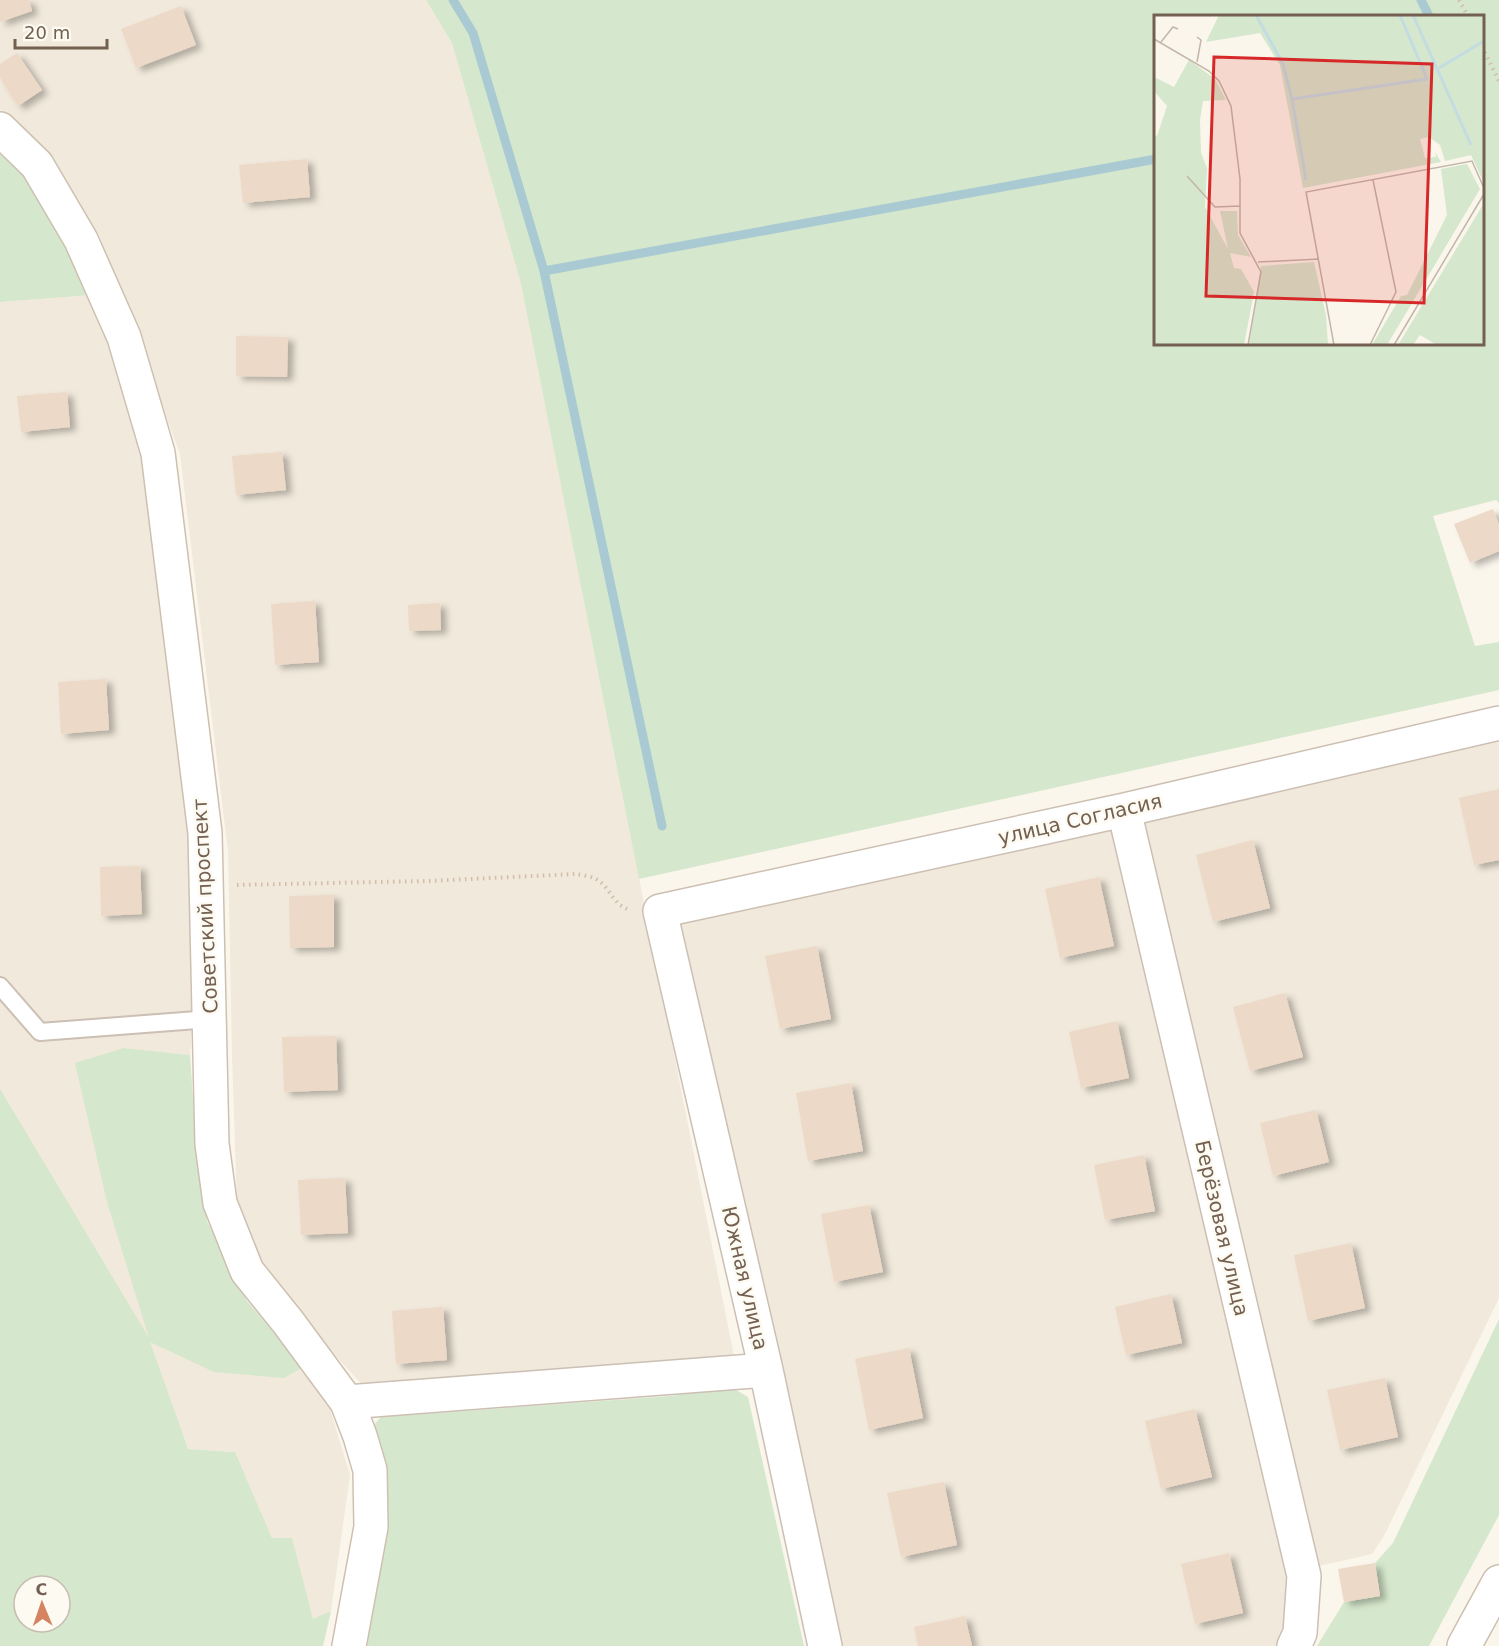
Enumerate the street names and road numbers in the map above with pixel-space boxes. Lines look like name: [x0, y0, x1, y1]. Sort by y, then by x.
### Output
street label: улица Согласия: [996, 788, 1164, 850]
street label: Советский проспект: [187, 797, 223, 1014]
street label: Берёзовая улица: [1190, 1138, 1254, 1318]
street label: Южная улица: [717, 1204, 773, 1352]

